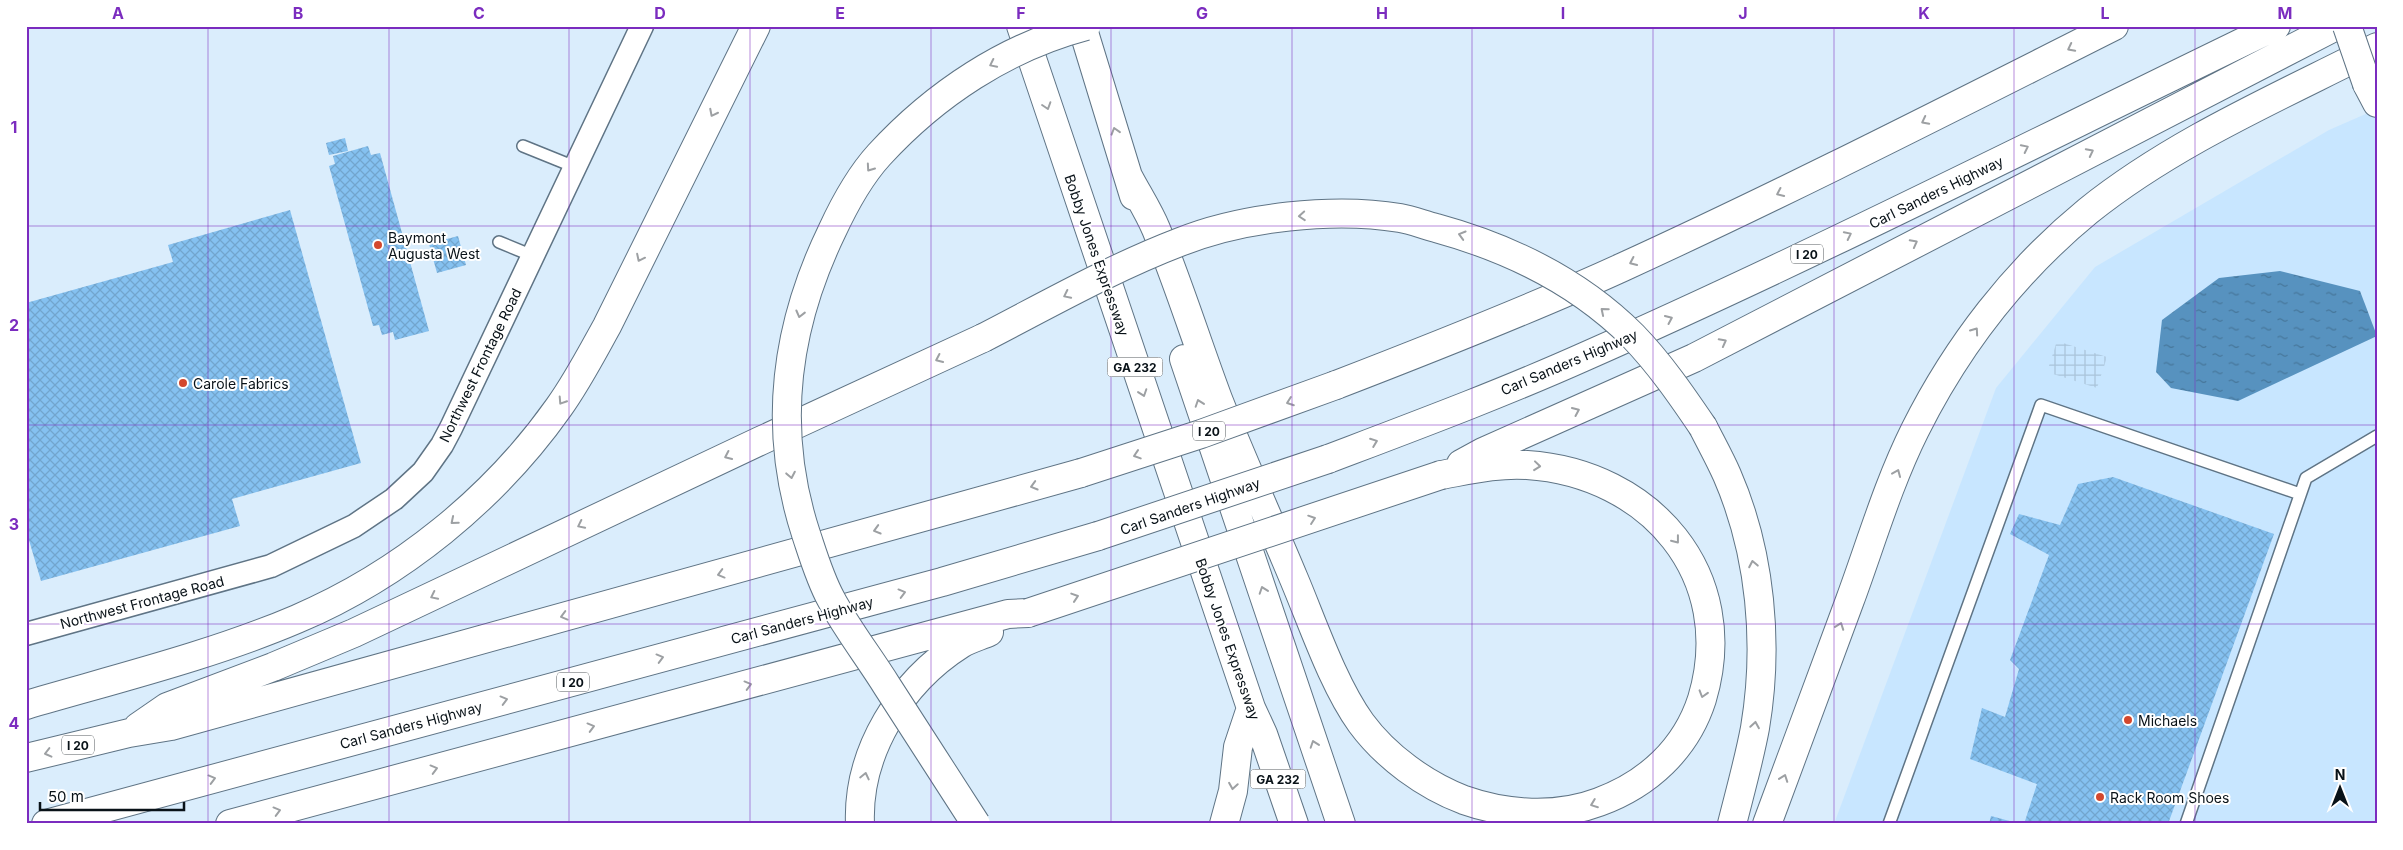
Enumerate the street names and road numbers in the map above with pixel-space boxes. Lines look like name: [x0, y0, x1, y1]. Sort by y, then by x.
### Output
street label: Carl Sanders Highway: [1866, 152, 2006, 232]
street label: Bobby Jones Expressway: [1061, 172, 1133, 338]
road number: I 20: [1791, 244, 1823, 264]
street label: Northwest Frontage Road: [435, 285, 525, 445]
street label: Carl Sanders Highway: [1498, 325, 1640, 399]
road number: GA 232: [1108, 358, 1162, 377]
road number: I 20: [1193, 422, 1225, 441]
street label: Carl Sanders Highway: [1118, 474, 1262, 538]
street label: Bobby Jones Expressway: [1192, 556, 1264, 722]
street label: Northwest Frontage Road: [58, 572, 226, 632]
street label: Carl Sanders Highway: [729, 593, 875, 647]
road number: I 20: [557, 672, 589, 692]
street label: Carl Sanders Highway: [338, 698, 484, 752]
road number: I 20: [62, 736, 94, 754]
road number: GA 232: [1250, 770, 1306, 789]

